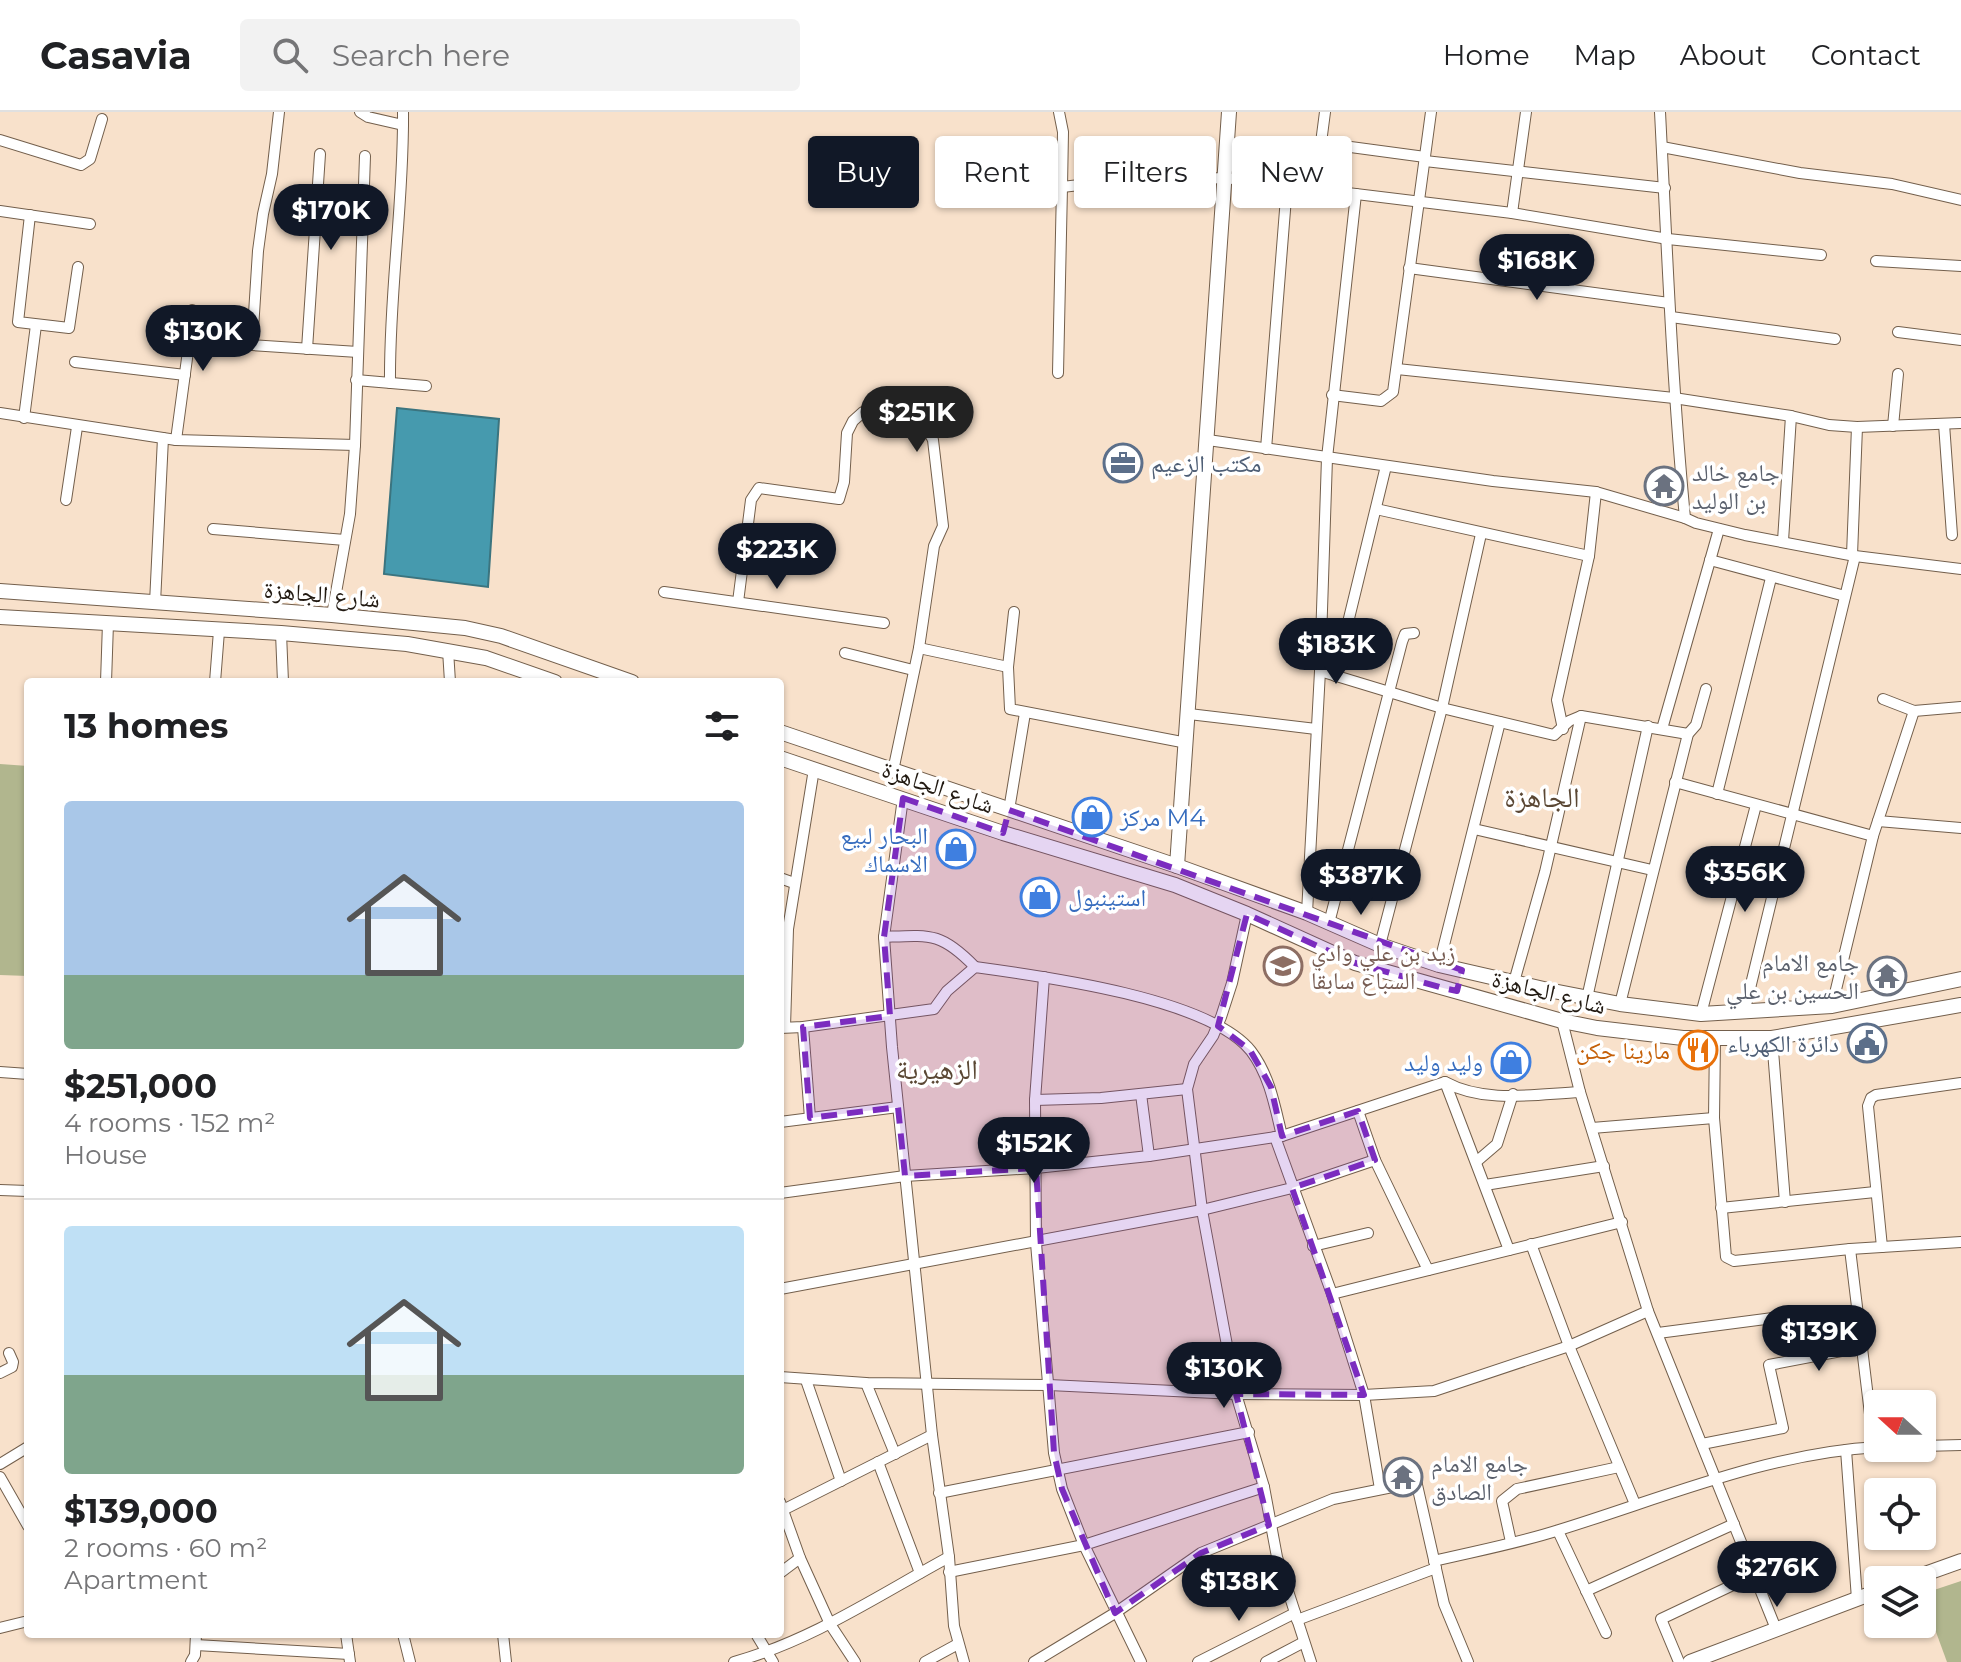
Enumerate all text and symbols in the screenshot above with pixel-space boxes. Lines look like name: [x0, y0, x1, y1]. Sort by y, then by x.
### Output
search box: [240, 19, 800, 91]
text: Casavia: [40, 32, 192, 79]
icon: search: [268, 33, 312, 77]
text: Search here: [332, 37, 510, 74]
text: Home: [1443, 38, 1530, 72]
text: Map: [1574, 38, 1636, 72]
text: About: [1680, 38, 1767, 72]
text: Contact: [1811, 38, 1921, 72]
chip: Buy: [808, 136, 919, 208]
chip: Rent: [935, 136, 1058, 208]
chip: Filters: [1074, 136, 1216, 208]
chip: New: [1232, 136, 1352, 208]
pin: $170K: [275, 184, 387, 252]
text: $170K: [291, 194, 371, 226]
pin: $168K: [1481, 234, 1593, 302]
text: $168K: [1497, 244, 1577, 276]
pin: $130K: [147, 305, 259, 373]
text: $130K: [164, 315, 242, 347]
pin: $251K: [861, 386, 973, 454]
text: $251K: [879, 396, 955, 428]
office icon: مكتب الزعيم: [1102, 442, 1144, 484]
place label: مكتب الزعيم: [1151, 449, 1261, 480]
place label: جامع خالد بن الوليد: [1692, 458, 1780, 515]
temple icon: جامع خالد بن الوليد: [1643, 465, 1685, 507]
pin: $223K: [721, 523, 833, 591]
text: $223K: [736, 533, 818, 565]
street label: شارع الجاهزة: [263, 574, 381, 615]
pin: $183K: [1280, 618, 1392, 686]
text: $183K: [1297, 628, 1375, 660]
icon: filters: [700, 704, 744, 748]
text: 13 homes: [64, 705, 228, 747]
street label: شارع الجاهزة: [878, 754, 998, 821]
district label: الجاهزة: [1504, 780, 1580, 814]
shop icon: مركز M4: [1071, 796, 1113, 838]
place label: مركز M4: [1119, 803, 1206, 832]
place label: البحار لبيع الاسماك: [840, 821, 928, 878]
shop icon: البحار لبيع الاسماك: [935, 828, 977, 870]
pin: $356K: [1689, 846, 1801, 914]
pin: $387K: [1305, 849, 1417, 917]
icon: home: [332, 853, 476, 997]
text: $356K: [1704, 856, 1786, 888]
text: $387K: [1319, 859, 1403, 891]
shop icon: استينبول: [1019, 876, 1061, 918]
place label: استينبول: [1068, 883, 1146, 912]
place label: زيد بن علي وادي السباع سابقا: [1311, 938, 1456, 996]
school or university icon: زيد بن علي وادي السباع سابقا: [1262, 945, 1304, 987]
place label: جامع الامام الحسين بن علي: [1726, 948, 1859, 1010]
temple icon: جامع الامام الحسين بن علي: [1866, 955, 1908, 997]
street label: شارع الجاهزة: [1489, 964, 1609, 1021]
public building icon: دائرة الكهرباء: [1846, 1022, 1888, 1064]
restaurant icon: مارينا جكن: [1677, 1029, 1719, 1071]
place label: دائرة الكهرباء: [1727, 1029, 1839, 1058]
place label: مارينا جكن: [1576, 1036, 1670, 1065]
shop icon: وليد وليد: [1490, 1041, 1532, 1083]
place label: وليد وليد: [1404, 1048, 1483, 1077]
district label: الزهيرية: [896, 1052, 978, 1086]
text: $251,000: [64, 1065, 217, 1107]
text: 4 rooms · 152 m²: [64, 1107, 275, 1139]
pin: $152K: [978, 1117, 1090, 1185]
text: $152K: [996, 1127, 1072, 1159]
text: House: [64, 1139, 147, 1171]
icon: home: [332, 1278, 476, 1422]
pin: $139K: [1763, 1305, 1875, 1373]
text: $139K: [1780, 1315, 1858, 1347]
pin: $130K: [1168, 1342, 1280, 1410]
text: $130K: [1185, 1352, 1263, 1384]
north arrow: [1864, 1390, 1936, 1462]
map controls: [1864, 1390, 1936, 1638]
place label: جامع الامام الصادق: [1431, 1449, 1528, 1506]
temple icon: جامع الامام الصادق: [1382, 1456, 1424, 1498]
button: locate: [1864, 1478, 1936, 1550]
text: $139,000: [64, 1490, 218, 1532]
text: 2 rooms · 60 m²: [64, 1532, 267, 1564]
pin: $276K: [1721, 1541, 1833, 1609]
text: $276K: [1735, 1551, 1819, 1583]
pin: $138K: [1183, 1555, 1295, 1623]
text: Apartment: [64, 1564, 208, 1596]
text: $138K: [1200, 1565, 1278, 1597]
button: layers: [1864, 1566, 1936, 1638]

